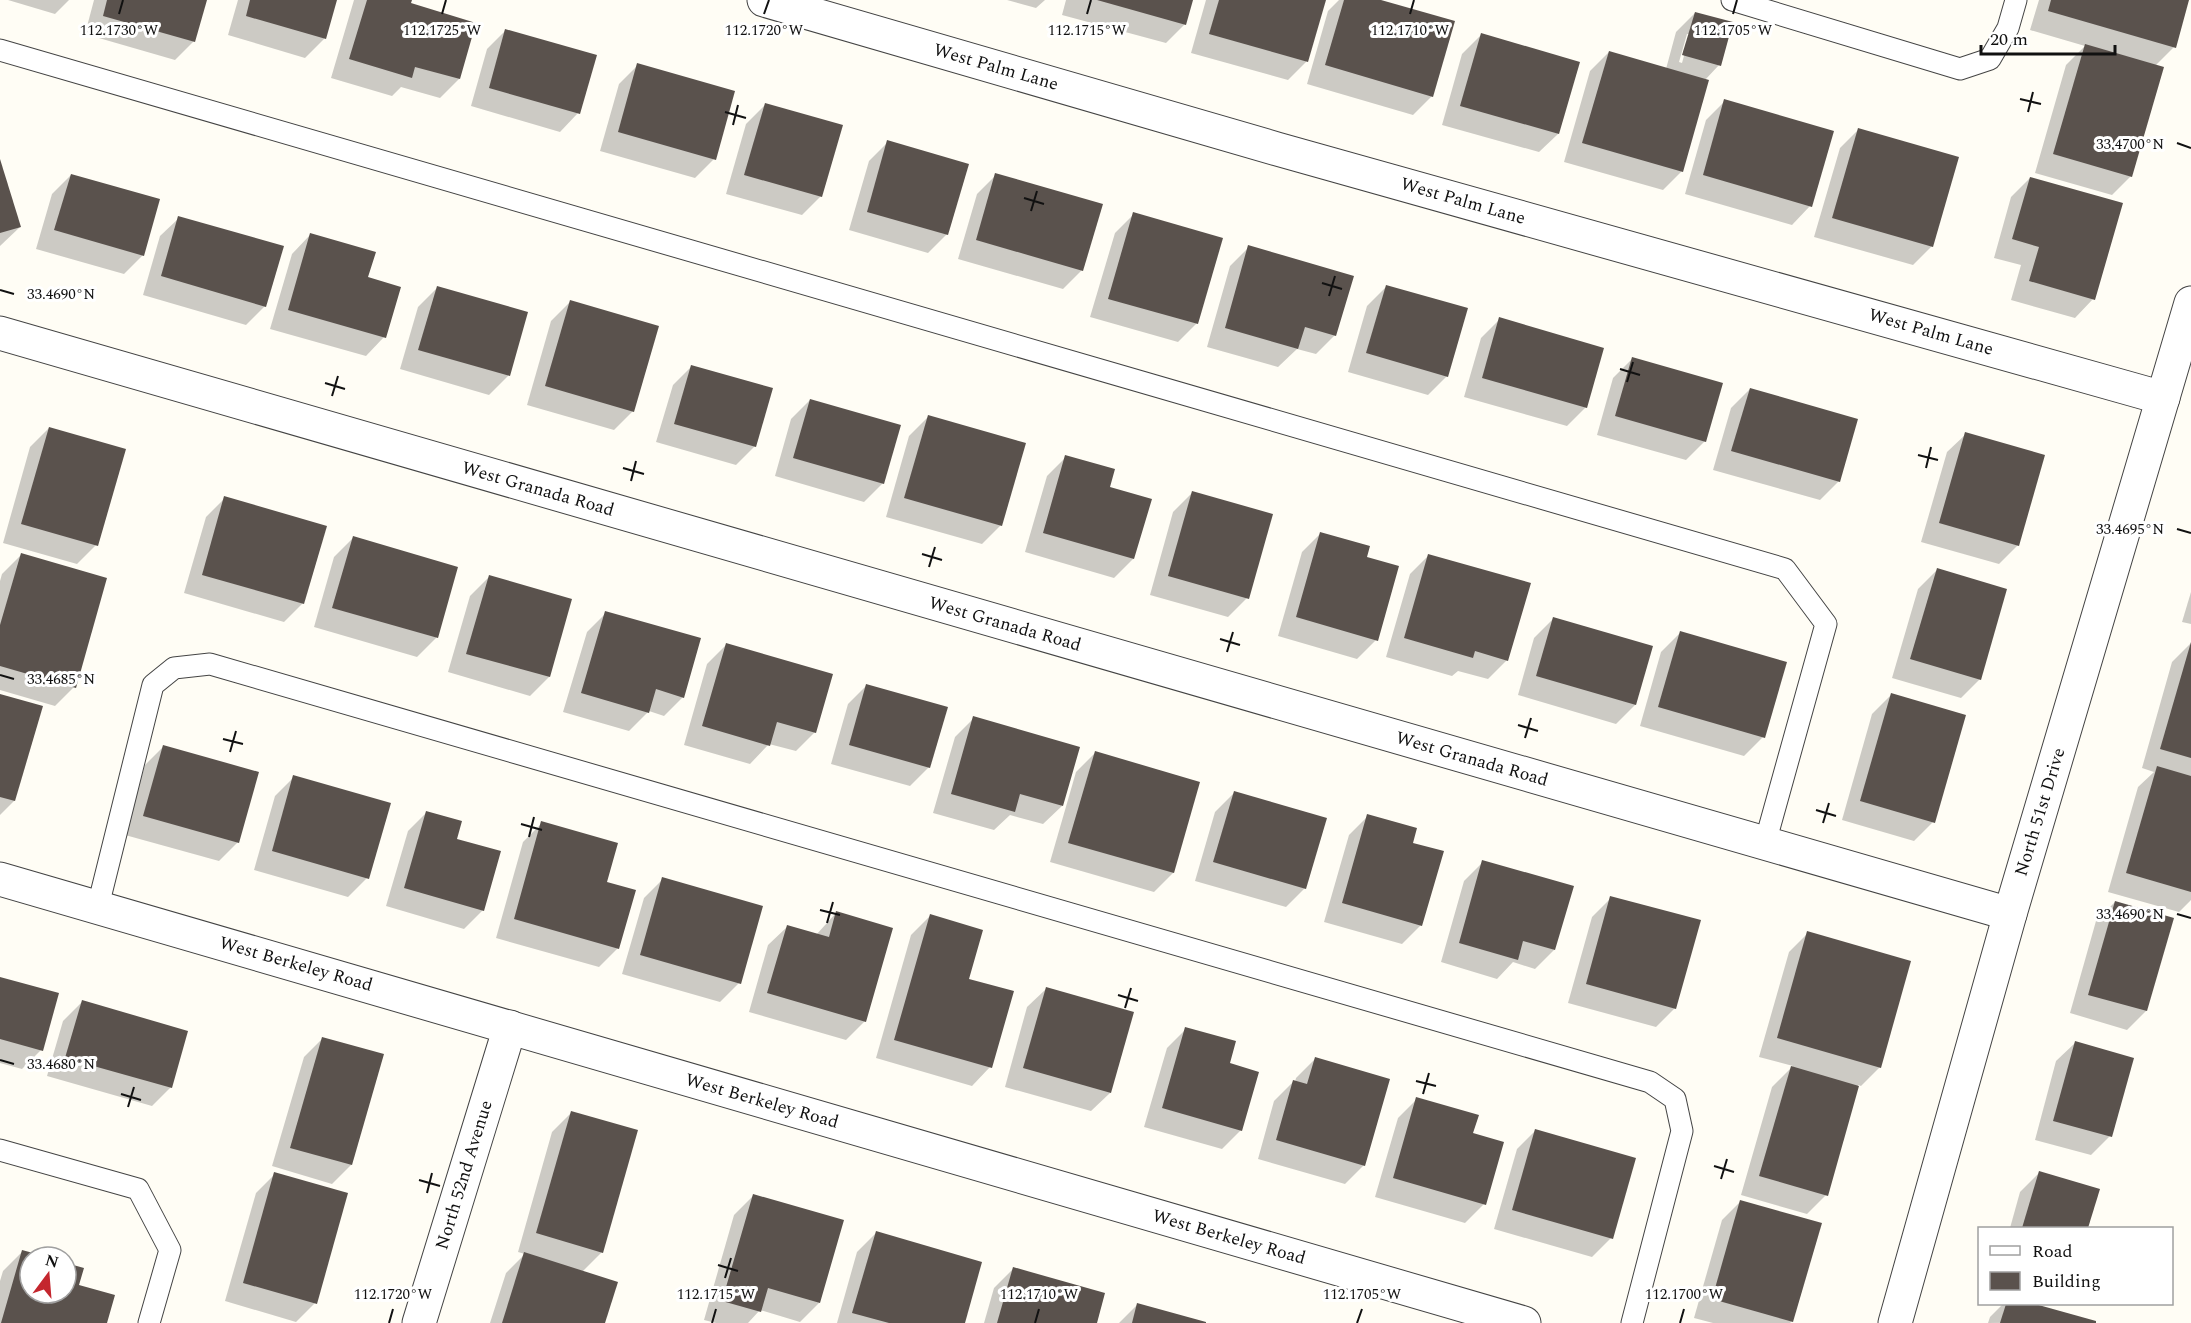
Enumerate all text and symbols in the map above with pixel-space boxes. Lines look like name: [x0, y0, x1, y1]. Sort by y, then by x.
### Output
scale bar: [1981, 18, 2114, 56]
text: 112.1730°W: [80, 19, 159, 42]
text: 112.1725°W: [403, 19, 482, 42]
text: 112.1720°W: [725, 19, 804, 42]
text: 112.1715°W: [1048, 19, 1127, 42]
text: 112.1710°W: [1371, 19, 1450, 42]
text: 112.1705°W: [1694, 19, 1773, 42]
text: 20 m: [1990, 26, 2028, 53]
street label: West Palm Lane: [930, 36, 1062, 98]
text: 33.4700°N: [2096, 133, 2164, 156]
street label: West Palm Lane: [1397, 170, 1529, 232]
text: 33.4690°N: [27, 283, 95, 306]
street label: West Palm Lane: [1865, 301, 1997, 363]
street label: West Granada Road: [459, 454, 617, 524]
text: 33.4695°N: [2096, 518, 2164, 541]
street label: West Granada Road: [926, 589, 1084, 659]
text: 33.4685°N: [27, 668, 95, 691]
street label: West Granada Road: [1393, 724, 1551, 794]
street label: North 51st Drive: [2008, 744, 2072, 880]
text: 33.4690°N: [2096, 903, 2164, 926]
street label: West Berkeley Road: [216, 929, 376, 999]
text: 33.4680°N: [27, 1053, 95, 1076]
street label: West Berkeley Road: [682, 1066, 842, 1136]
street label: North 52nd Avenue: [428, 1097, 500, 1253]
street label: West Berkeley Road: [1149, 1202, 1309, 1272]
legend: [1978, 1227, 2173, 1305]
text: Road: [2032, 1238, 2073, 1265]
north arrow: [18, 1245, 78, 1305]
text: N: [42, 1248, 61, 1275]
text: Building: [2032, 1268, 2101, 1295]
text: 112.1720°W: [354, 1283, 433, 1306]
text: 112.1715°W: [677, 1283, 756, 1306]
text: 112.1710°W: [1000, 1283, 1079, 1306]
text: 112.1705°W: [1323, 1283, 1402, 1306]
text: 112.1700°W: [1645, 1283, 1724, 1306]

